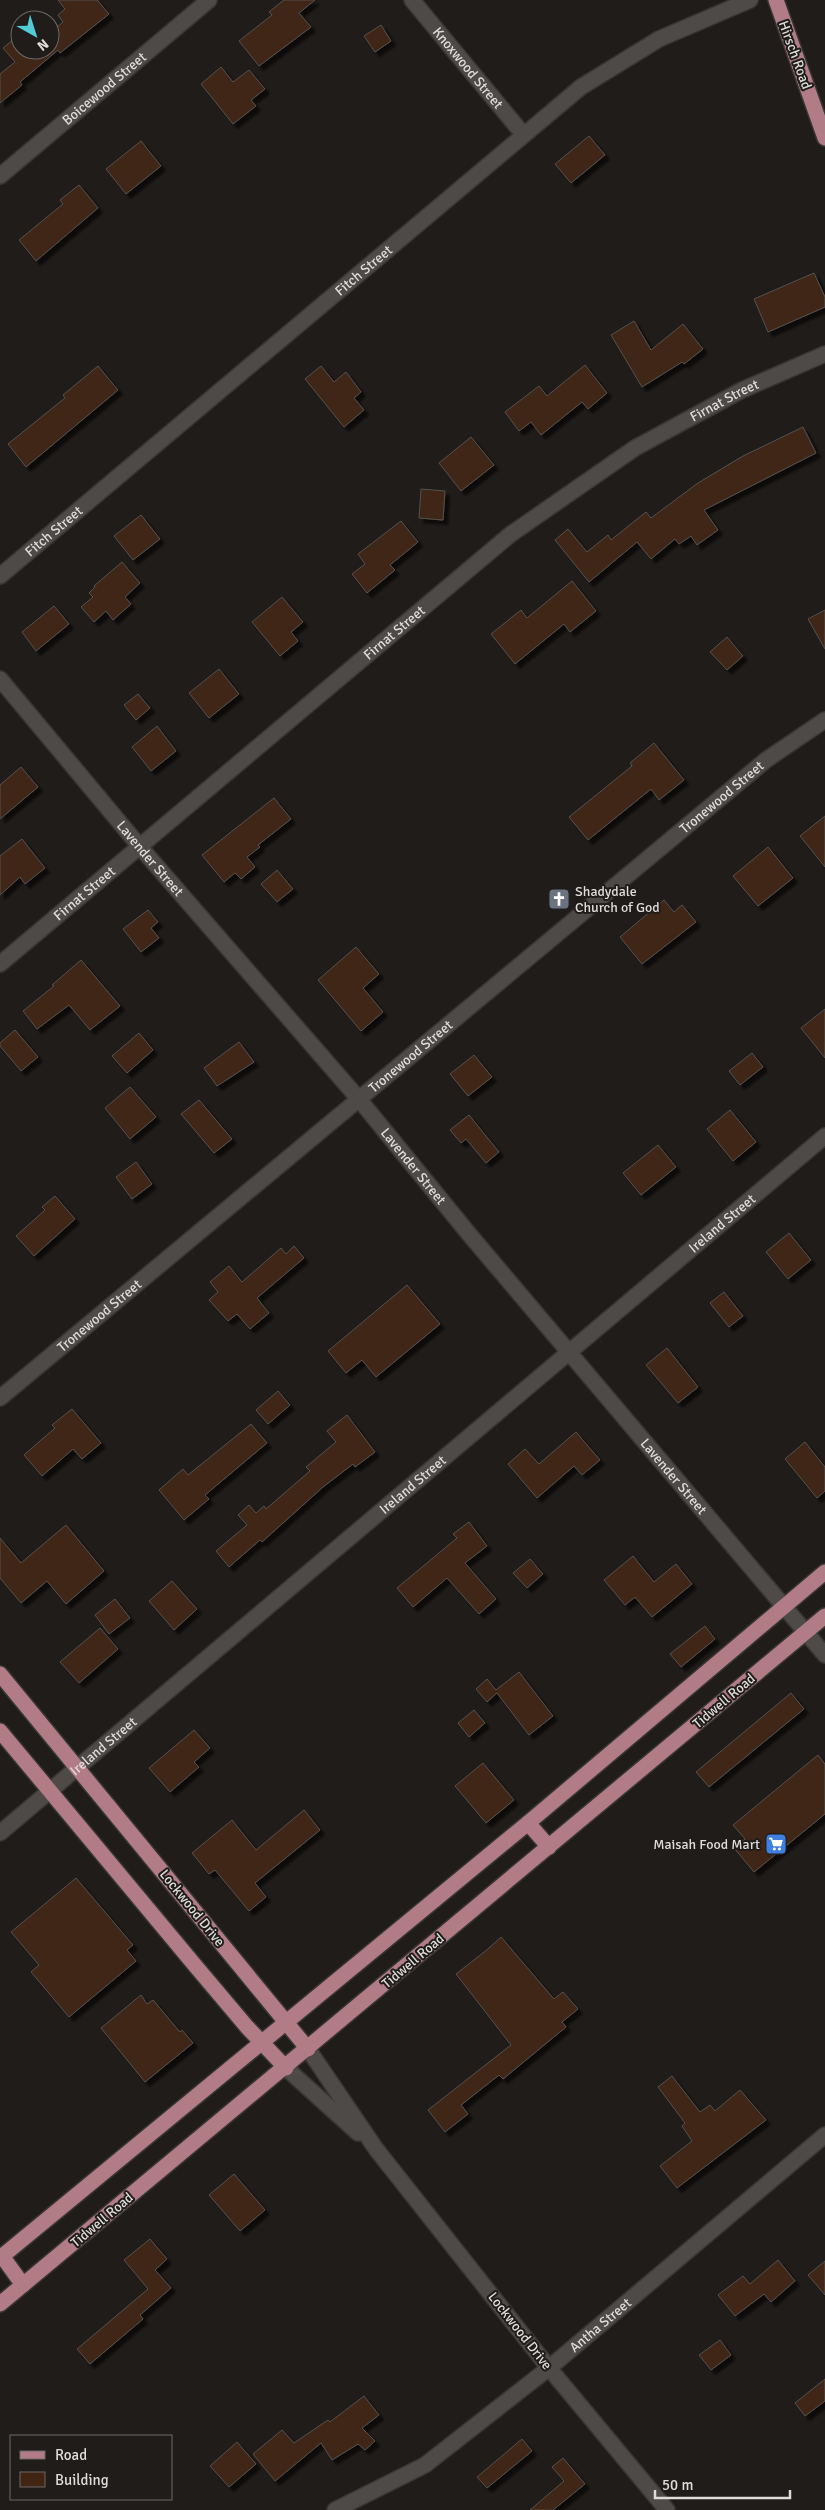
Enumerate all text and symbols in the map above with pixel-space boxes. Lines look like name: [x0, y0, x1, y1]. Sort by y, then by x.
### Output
north arrow: [10, 10, 60, 60]
street label: Hirsch Road: [775, 18, 815, 92]
street label: Knoxwood Street: [429, 23, 507, 112]
text: N: [34, 35, 52, 54]
street label: Boicewood Street: [59, 48, 150, 129]
street label: Fitch Street: [331, 241, 396, 299]
street label: Firnat Street: [687, 375, 761, 425]
street label: Fitch Street: [21, 502, 86, 560]
street label: Firnat Street: [360, 602, 428, 663]
street label: Tronewood Street: [676, 757, 767, 837]
street label: Lavender Street: [113, 817, 187, 900]
street label: Firnat Street: [50, 862, 119, 924]
place label: Shadydale Church of God: [575, 883, 660, 916]
church icon: Shadydale Church of God: [547, 887, 571, 911]
street label: Tronewood Street: [365, 1016, 456, 1096]
street label: Lavender Street: [377, 1124, 450, 1208]
street label: Ireland Street: [685, 1190, 759, 1256]
street label: Tronewood Street: [54, 1275, 145, 1355]
street label: Lavender Street: [637, 1435, 711, 1518]
street label: Ireland Street: [376, 1452, 449, 1517]
street label: Tidwell Road: [689, 1670, 759, 1732]
street label: Ireland Street: [66, 1713, 140, 1779]
supermarket icon: Maisah Food Mart: [764, 1832, 788, 1856]
place label: Maisah Food Mart: [653, 1836, 760, 1853]
street label: Lockwood Drive: [156, 1866, 228, 1950]
street label: Tidwell Road: [378, 1930, 448, 1992]
street label: Tidwell Road: [67, 2189, 137, 2251]
street label: Lockwood Drive: [484, 2289, 556, 2373]
street label: Antha Street: [566, 2294, 635, 2356]
legend: [10, 2435, 172, 2500]
text: Road: [55, 2446, 87, 2464]
scale bar: [655, 2468, 790, 2500]
text: Building: [55, 2471, 109, 2489]
text: 50 m: [662, 2476, 693, 2494]

